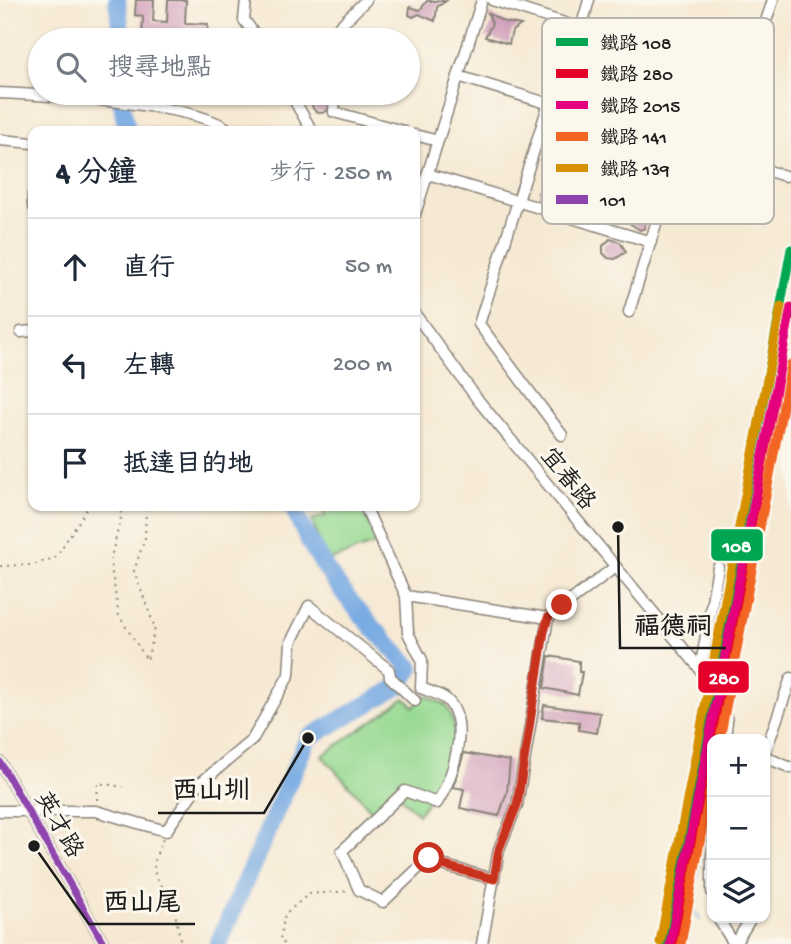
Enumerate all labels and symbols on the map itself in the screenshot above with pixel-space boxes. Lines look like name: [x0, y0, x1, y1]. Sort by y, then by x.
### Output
legend: [542, 18, 774, 224]
text: 鐵路 108: [600, 33, 671, 57]
text: 鐵路 280: [600, 64, 673, 88]
text: 鐵路 2015: [600, 96, 680, 120]
text: 鐵路 141: [600, 127, 667, 151]
text: 鐵路 139: [600, 159, 670, 183]
text: 101: [599, 191, 626, 214]
street label: 宜春路: [532, 442, 602, 517]
line badge: 108: [710, 528, 764, 562]
text: 108: [722, 537, 752, 560]
route end: [546, 589, 577, 620]
callout: 福德祠: [620, 601, 726, 648]
text: 福德祠: [634, 613, 712, 645]
line badge: 280: [697, 660, 750, 694]
text: 280: [709, 669, 739, 692]
callout: 西山圳: [158, 766, 264, 813]
text: 西山圳: [172, 777, 250, 809]
street label: 英才路: [26, 786, 89, 864]
route start: [413, 842, 444, 873]
callout: 西山尾: [89, 877, 195, 924]
text: 西山尾: [103, 889, 181, 921]

